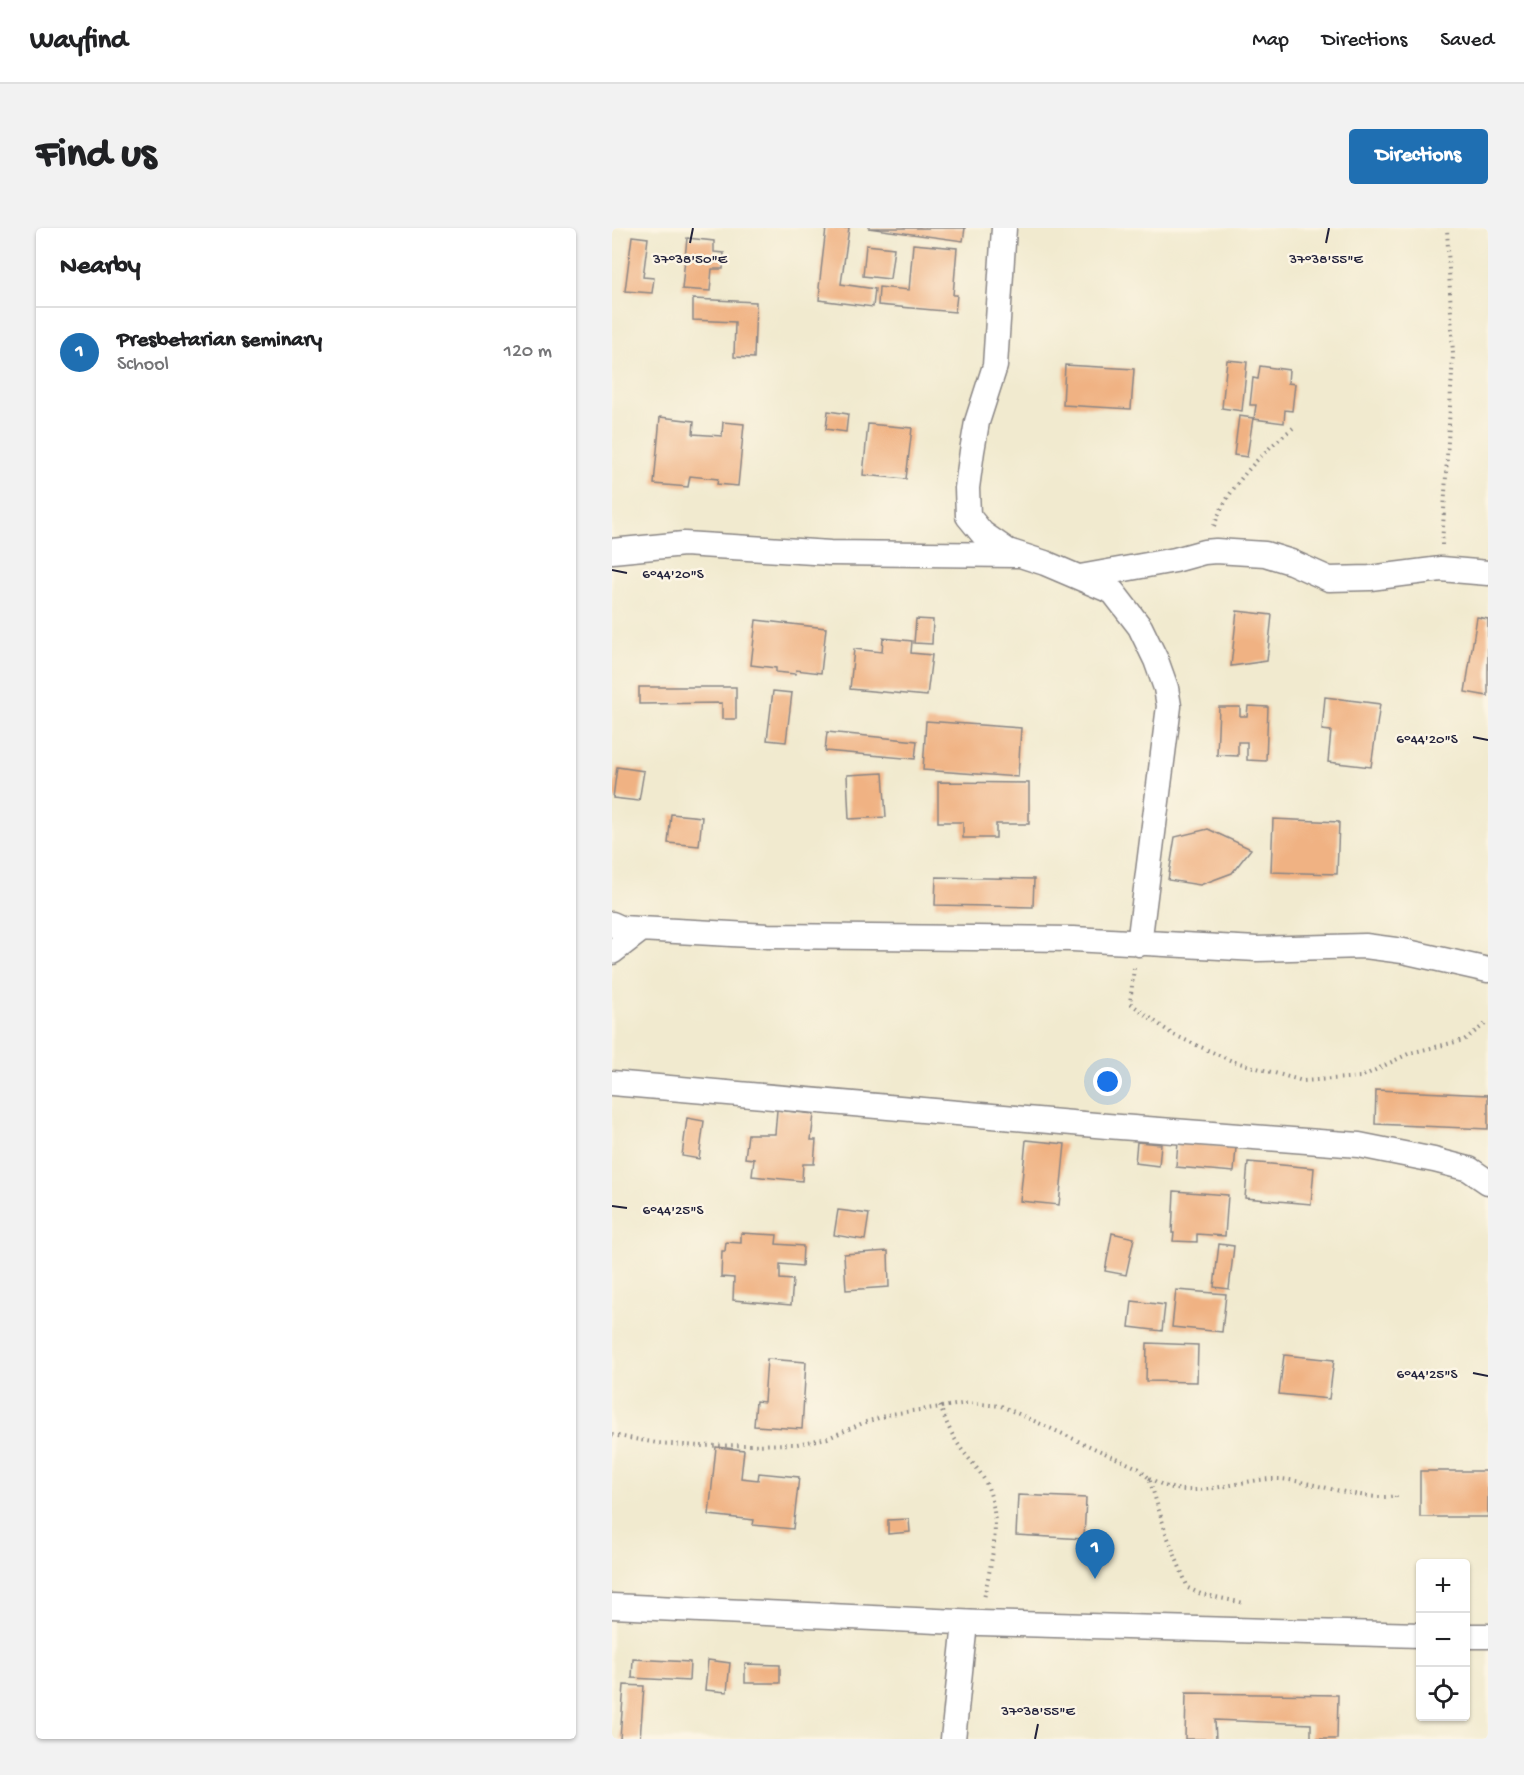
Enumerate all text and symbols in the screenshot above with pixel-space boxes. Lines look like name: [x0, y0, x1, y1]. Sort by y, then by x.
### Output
text: Wayfind: [30, 25, 127, 58]
text: Map: [1252, 29, 1289, 54]
text: Directions: [1322, 29, 1407, 54]
text: Saved: [1440, 29, 1494, 54]
button: Directions: [1349, 129, 1488, 184]
text: Find us: [36, 132, 156, 181]
text: 37°38'50"E: [652, 251, 728, 269]
text: 37°38'55"E: [1288, 251, 1363, 269]
text: Nearby: [60, 252, 141, 283]
text: Presbetarian seminary: [117, 328, 322, 354]
text: 1: [75, 341, 84, 364]
text: 120 m: [504, 341, 552, 364]
text: School: [117, 354, 169, 377]
text: 6°44'20"S: [642, 566, 704, 584]
text: 6°44'20"S: [1396, 731, 1458, 749]
your location: [1093, 1067, 1122, 1096]
text: 6°44'25"S: [643, 1202, 703, 1220]
text: 6°44'25"S: [1397, 1366, 1457, 1384]
pin: 1: [1076, 1530, 1114, 1579]
map controls: [1416, 1559, 1470, 1721]
button: +: [1416, 1559, 1470, 1613]
button: −: [1416, 1613, 1470, 1667]
button: locate: [1416, 1667, 1470, 1721]
text: 37°38'55"E: [1000, 1703, 1075, 1721]

